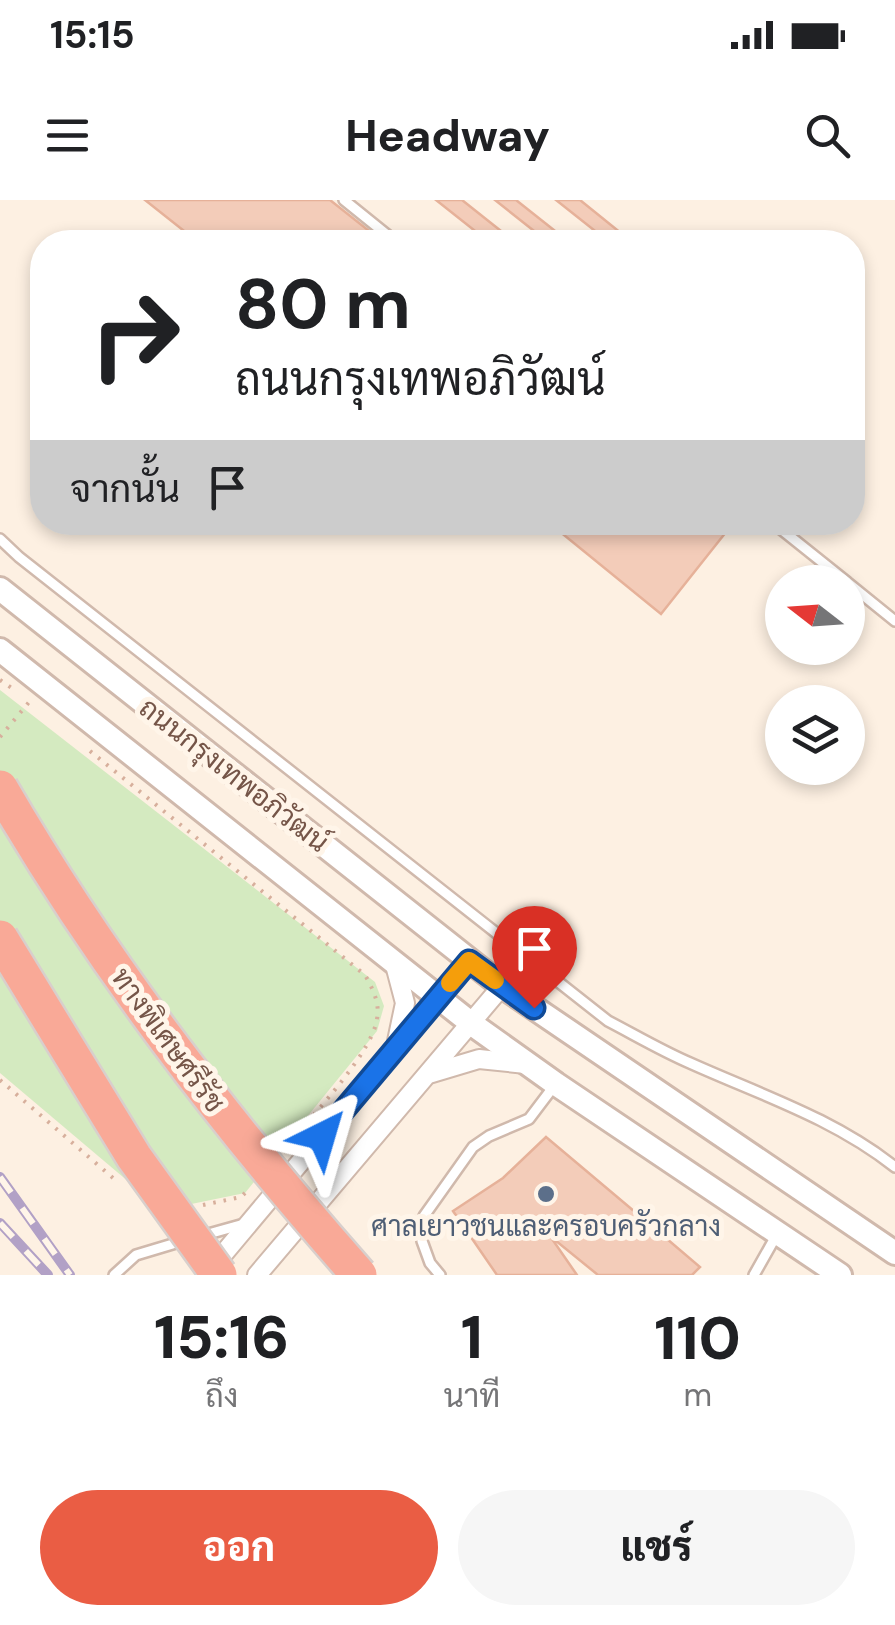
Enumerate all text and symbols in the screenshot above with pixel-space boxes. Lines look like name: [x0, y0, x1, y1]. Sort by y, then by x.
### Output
text: 15:15: [50, 10, 135, 60]
text: Headway: [345, 106, 550, 165]
icon: menu: [40, 108, 95, 163]
icon: search: [800, 108, 855, 163]
text: 80 m: [235, 259, 411, 350]
icon: right: [70, 270, 200, 400]
text: ถนนกรุงเทพอภิวัฒน์: [235, 350, 606, 409]
icon: arrive: [200, 460, 255, 515]
text: จากนั้น: [70, 464, 180, 514]
north arrow: [765, 565, 865, 665]
map controls: [765, 565, 865, 785]
button: layers: [765, 685, 865, 785]
street label: ถนนกรุงเทพอภิวัฒน์: [131, 689, 337, 861]
pin: [492, 906, 577, 1009]
icon: arrive: [507, 921, 562, 976]
street label: ทางพิเศษศรีรัช: [103, 960, 233, 1120]
position arrow: [270, 1084, 374, 1188]
marker: ศาลเยาวชนและครอบครัวกลาง: [535, 1183, 557, 1205]
place label: ศาลเยาวชนและครอบครัวกลาง: [371, 1208, 721, 1245]
text: 15:16: [154, 1298, 289, 1377]
text: 1: [461, 1298, 483, 1377]
text: 110: [654, 1299, 741, 1378]
text: m: [683, 1374, 712, 1416]
text: ถึง: [205, 1375, 238, 1417]
text: นาที: [443, 1375, 500, 1417]
button: ออก: [40, 1490, 438, 1605]
button: แชร์: [458, 1490, 855, 1605]

